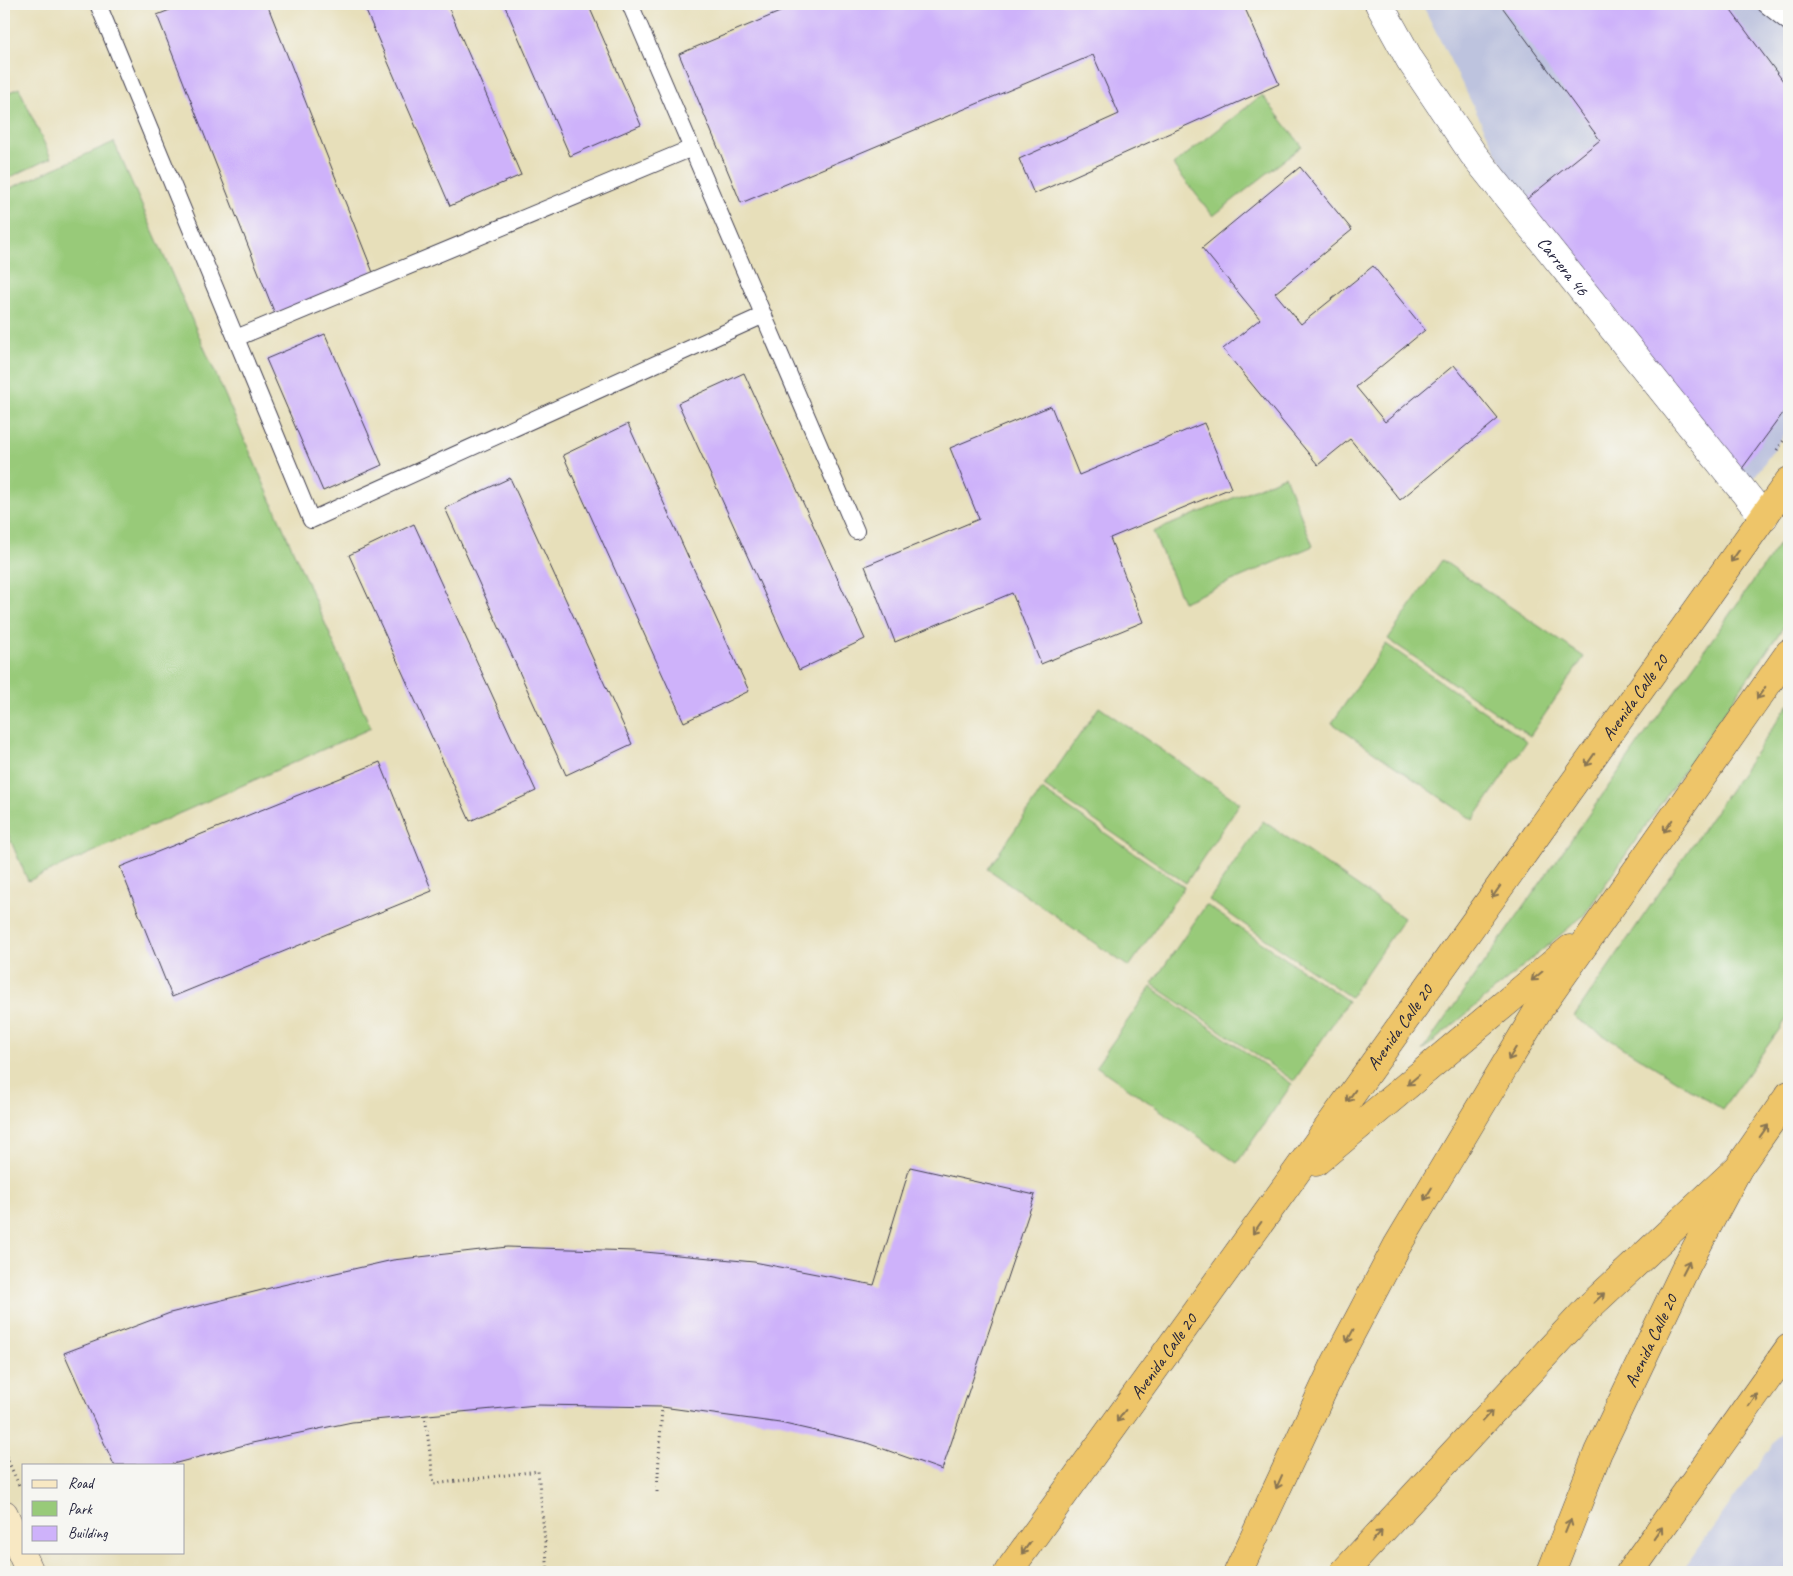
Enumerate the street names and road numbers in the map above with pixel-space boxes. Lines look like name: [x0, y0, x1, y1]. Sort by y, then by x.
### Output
street label: Carrera 46: [1533, 232, 1594, 301]
street label: Avenida Calle 20: [1597, 649, 1674, 744]
street label: Avenida Calle 20: [1362, 979, 1439, 1074]
street label: Avenida Calle 20: [1619, 1289, 1683, 1391]
street label: Avenida Calle 20: [1125, 1308, 1203, 1403]

